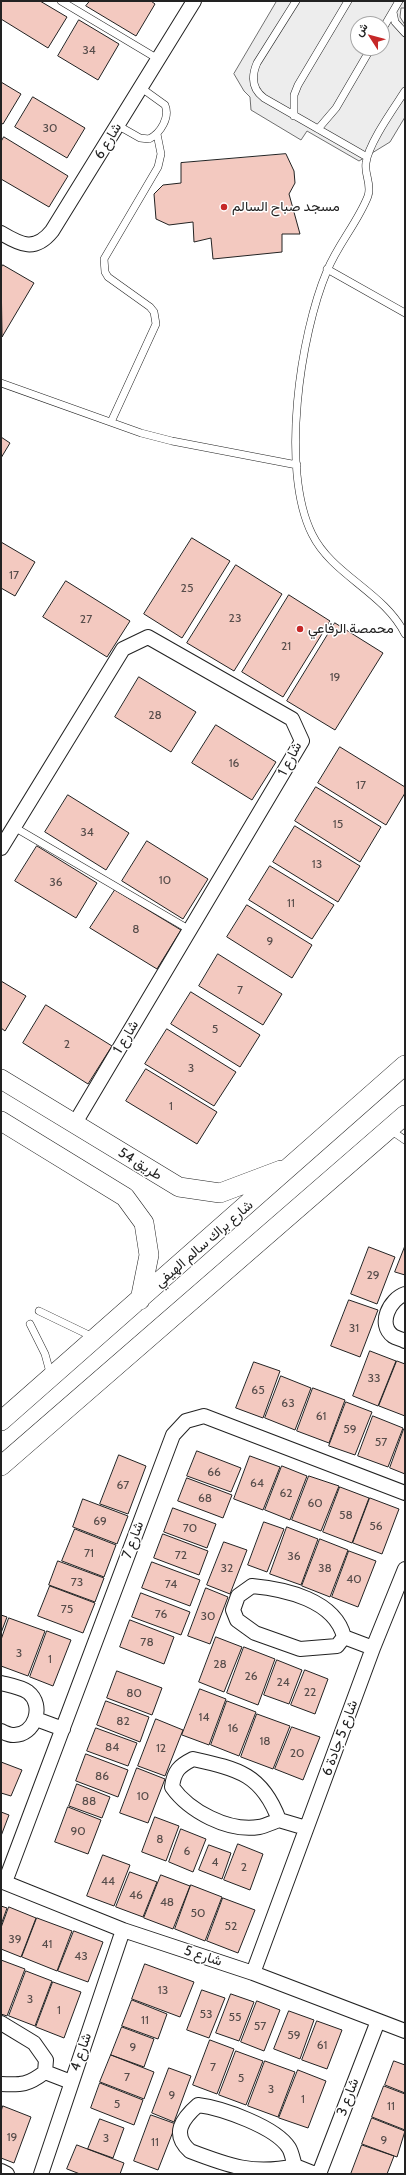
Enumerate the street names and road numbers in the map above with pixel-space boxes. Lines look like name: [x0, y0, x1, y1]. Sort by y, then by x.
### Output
street label: شارع 6: [91, 120, 125, 162]
street label: شارع 1: [274, 739, 306, 779]
street label: شارع 1: [110, 1017, 142, 1057]
street label: طريق 54: [115, 1144, 165, 1184]
street label: شارع براك سالم الهيفي: [151, 1197, 257, 1291]
street label: شارع 7: [119, 1519, 147, 1561]
street label: شارع 5 جادة 6: [319, 1698, 361, 1778]
street label: شارع 5: [182, 1942, 224, 1970]
street label: شارع 4: [67, 2031, 95, 2073]
street label: شارع 3: [333, 2076, 363, 2118]

